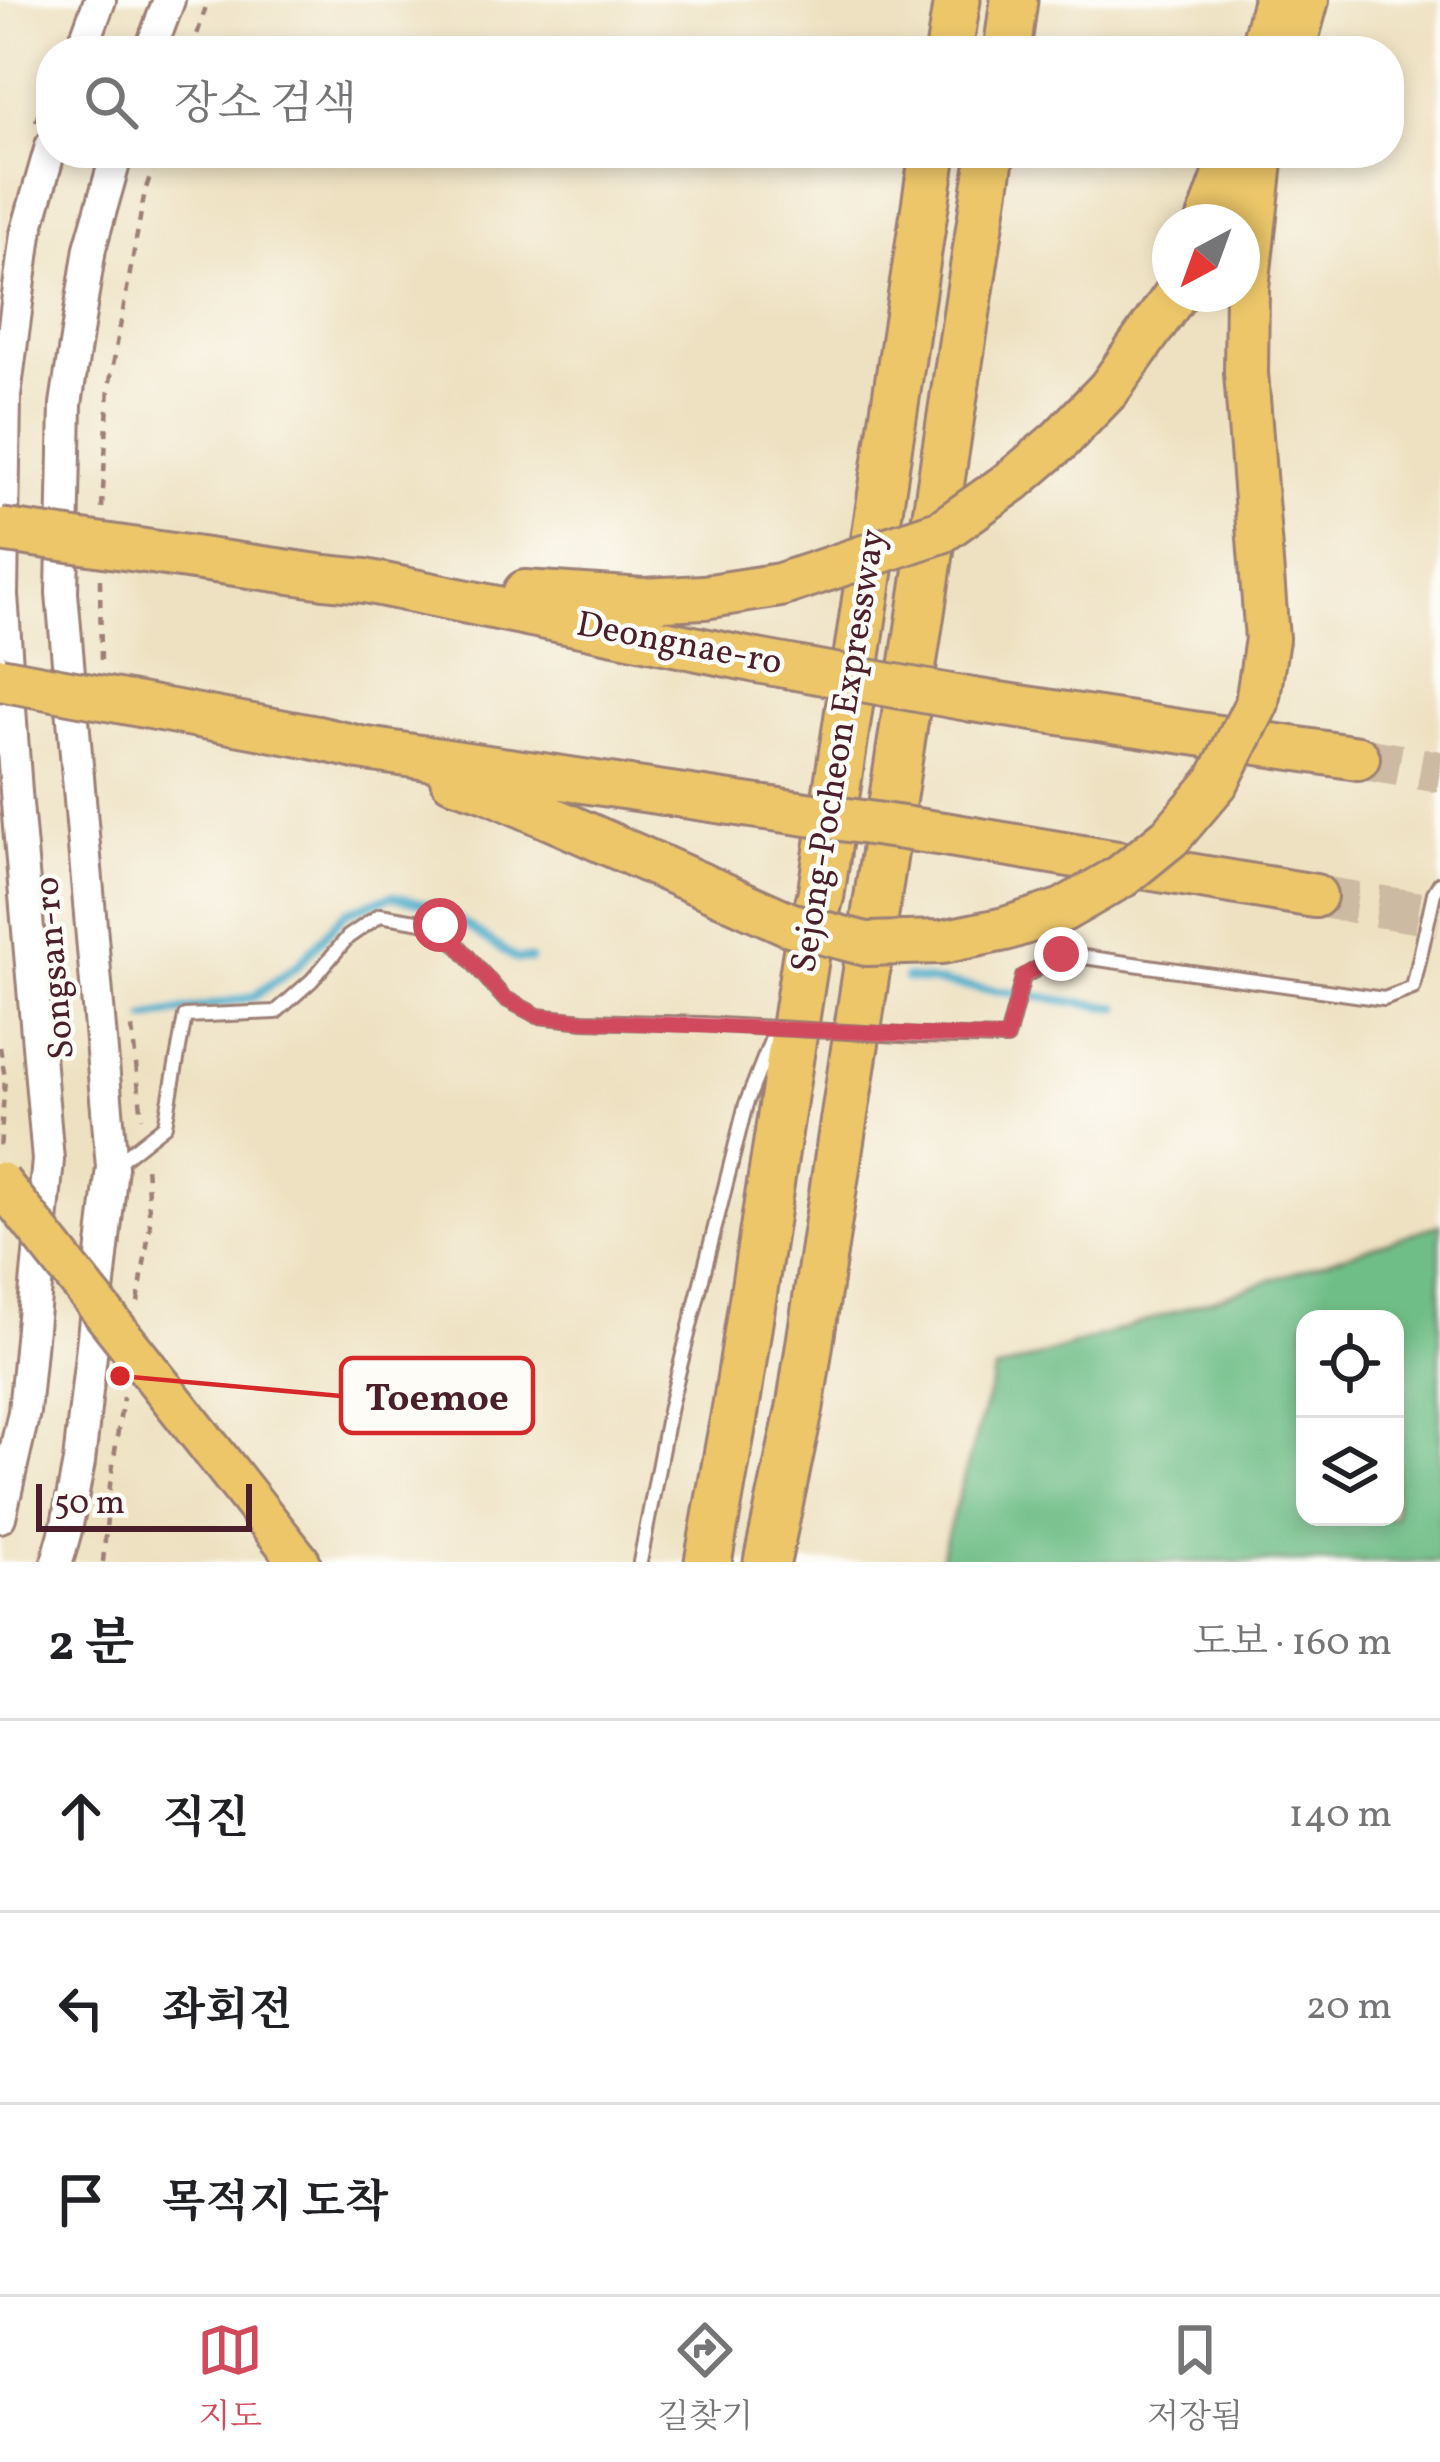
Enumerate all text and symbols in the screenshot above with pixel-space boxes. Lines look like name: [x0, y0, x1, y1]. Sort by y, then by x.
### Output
search box: [36, 36, 1404, 168]
icon: search: [78, 69, 144, 135]
text: 장소 검색: [174, 75, 357, 138]
north arrow: [1152, 204, 1260, 312]
street label: Sejong-Pocheon Expressway: [780, 526, 900, 976]
street label: Deongnae-ro: [572, 601, 786, 689]
street label: Songsan-ro: [23, 875, 89, 1061]
route start: [413, 898, 467, 952]
route end: [1034, 927, 1088, 981]
map controls: [1296, 1310, 1404, 1526]
button: locate: [1296, 1310, 1404, 1418]
callout: Toemoe: [341, 1358, 533, 1433]
text: Toemoe: [365, 1373, 509, 1427]
button: layers: [1296, 1418, 1404, 1526]
scale bar: [36, 1478, 252, 1531]
text: 50 m: [54, 1482, 125, 1528]
text: 2 분: [48, 1610, 134, 1681]
text: 도보 · 160 m: [1193, 1617, 1392, 1671]
icon: ahead: [48, 1783, 114, 1849]
text: 직진: [162, 1789, 249, 1852]
text: 140 m: [1289, 1789, 1392, 1843]
icon: left: [48, 1975, 114, 2041]
text: 좌회전: [162, 1981, 292, 2044]
text: 20 m: [1306, 1981, 1392, 2035]
icon: arrive: [48, 2167, 114, 2233]
text: 목적지 도착: [162, 2173, 388, 2236]
tab: 지도: [197, 2317, 263, 2442]
tab: 길찾기: [657, 2317, 753, 2442]
tab: 저장됨: [1147, 2317, 1243, 2442]

